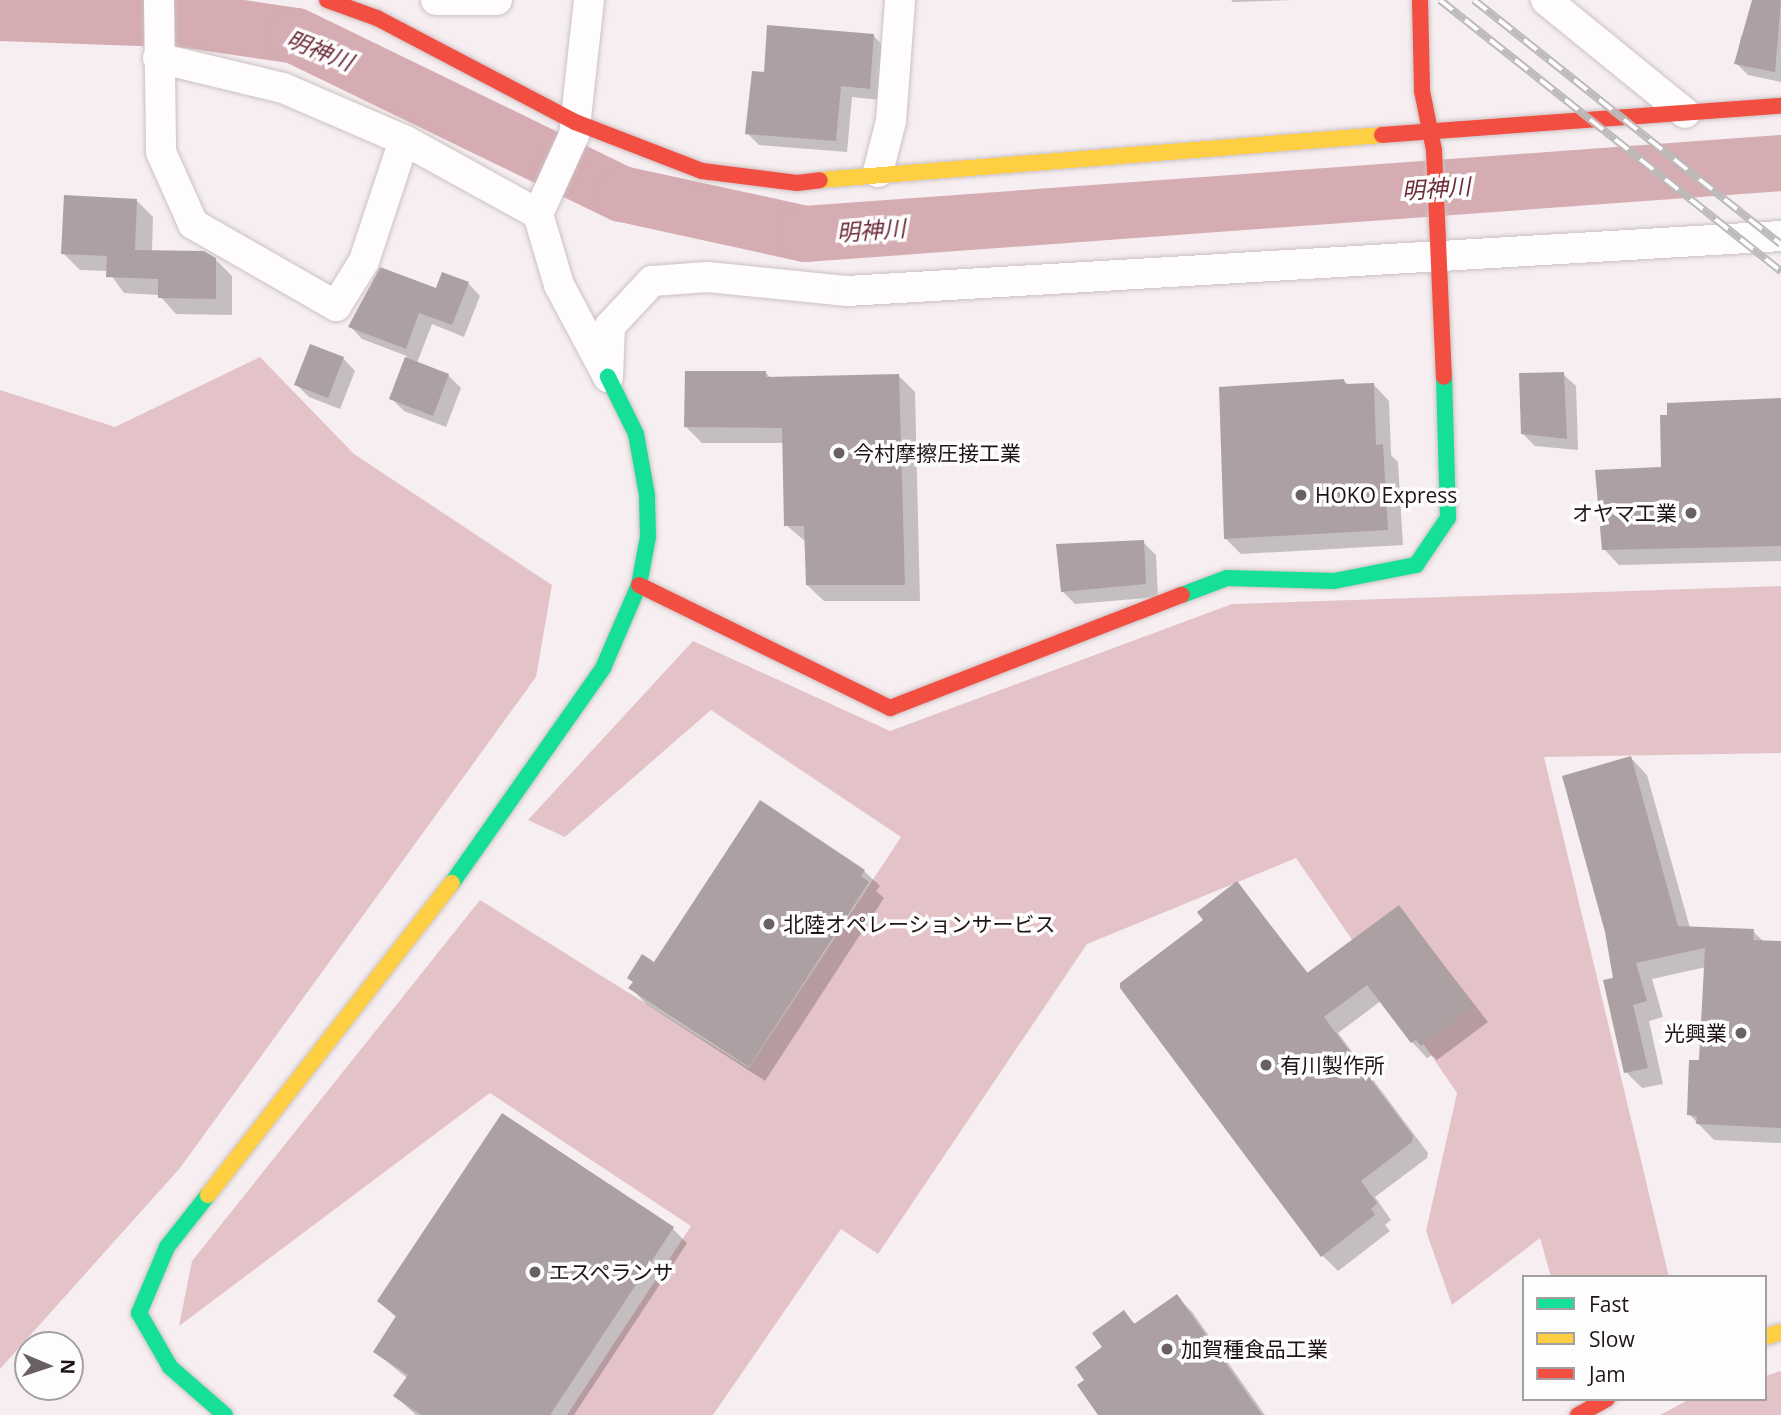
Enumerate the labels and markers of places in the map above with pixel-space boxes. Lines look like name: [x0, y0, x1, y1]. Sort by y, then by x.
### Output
place label: 今村摩擦圧接工業: [853, 440, 1021, 466]
marker: 今村摩擦圧接工業: [831, 445, 847, 461]
place label: HOKO Express: [1315, 482, 1457, 508]
marker: HOKO Express: [1293, 487, 1309, 503]
place label: オヤマ工業: [1572, 500, 1677, 526]
marker: オヤマ工業: [1683, 505, 1699, 521]
place label: 北陸オペレーションサービス: [783, 911, 1056, 937]
marker: 北陸オペレーションサービス: [761, 916, 777, 932]
place label: 光興業: [1664, 1020, 1727, 1046]
marker: 光興業: [1733, 1025, 1749, 1041]
place label: 有川製作所: [1280, 1052, 1385, 1078]
marker: 有川製作所: [1258, 1057, 1274, 1073]
place label: エスペランサ: [549, 1259, 675, 1285]
marker: エスペランサ: [527, 1264, 543, 1280]
place label: 加賀種食品工業: [1181, 1336, 1328, 1362]
marker: 加賀種食品工業: [1159, 1341, 1175, 1357]

